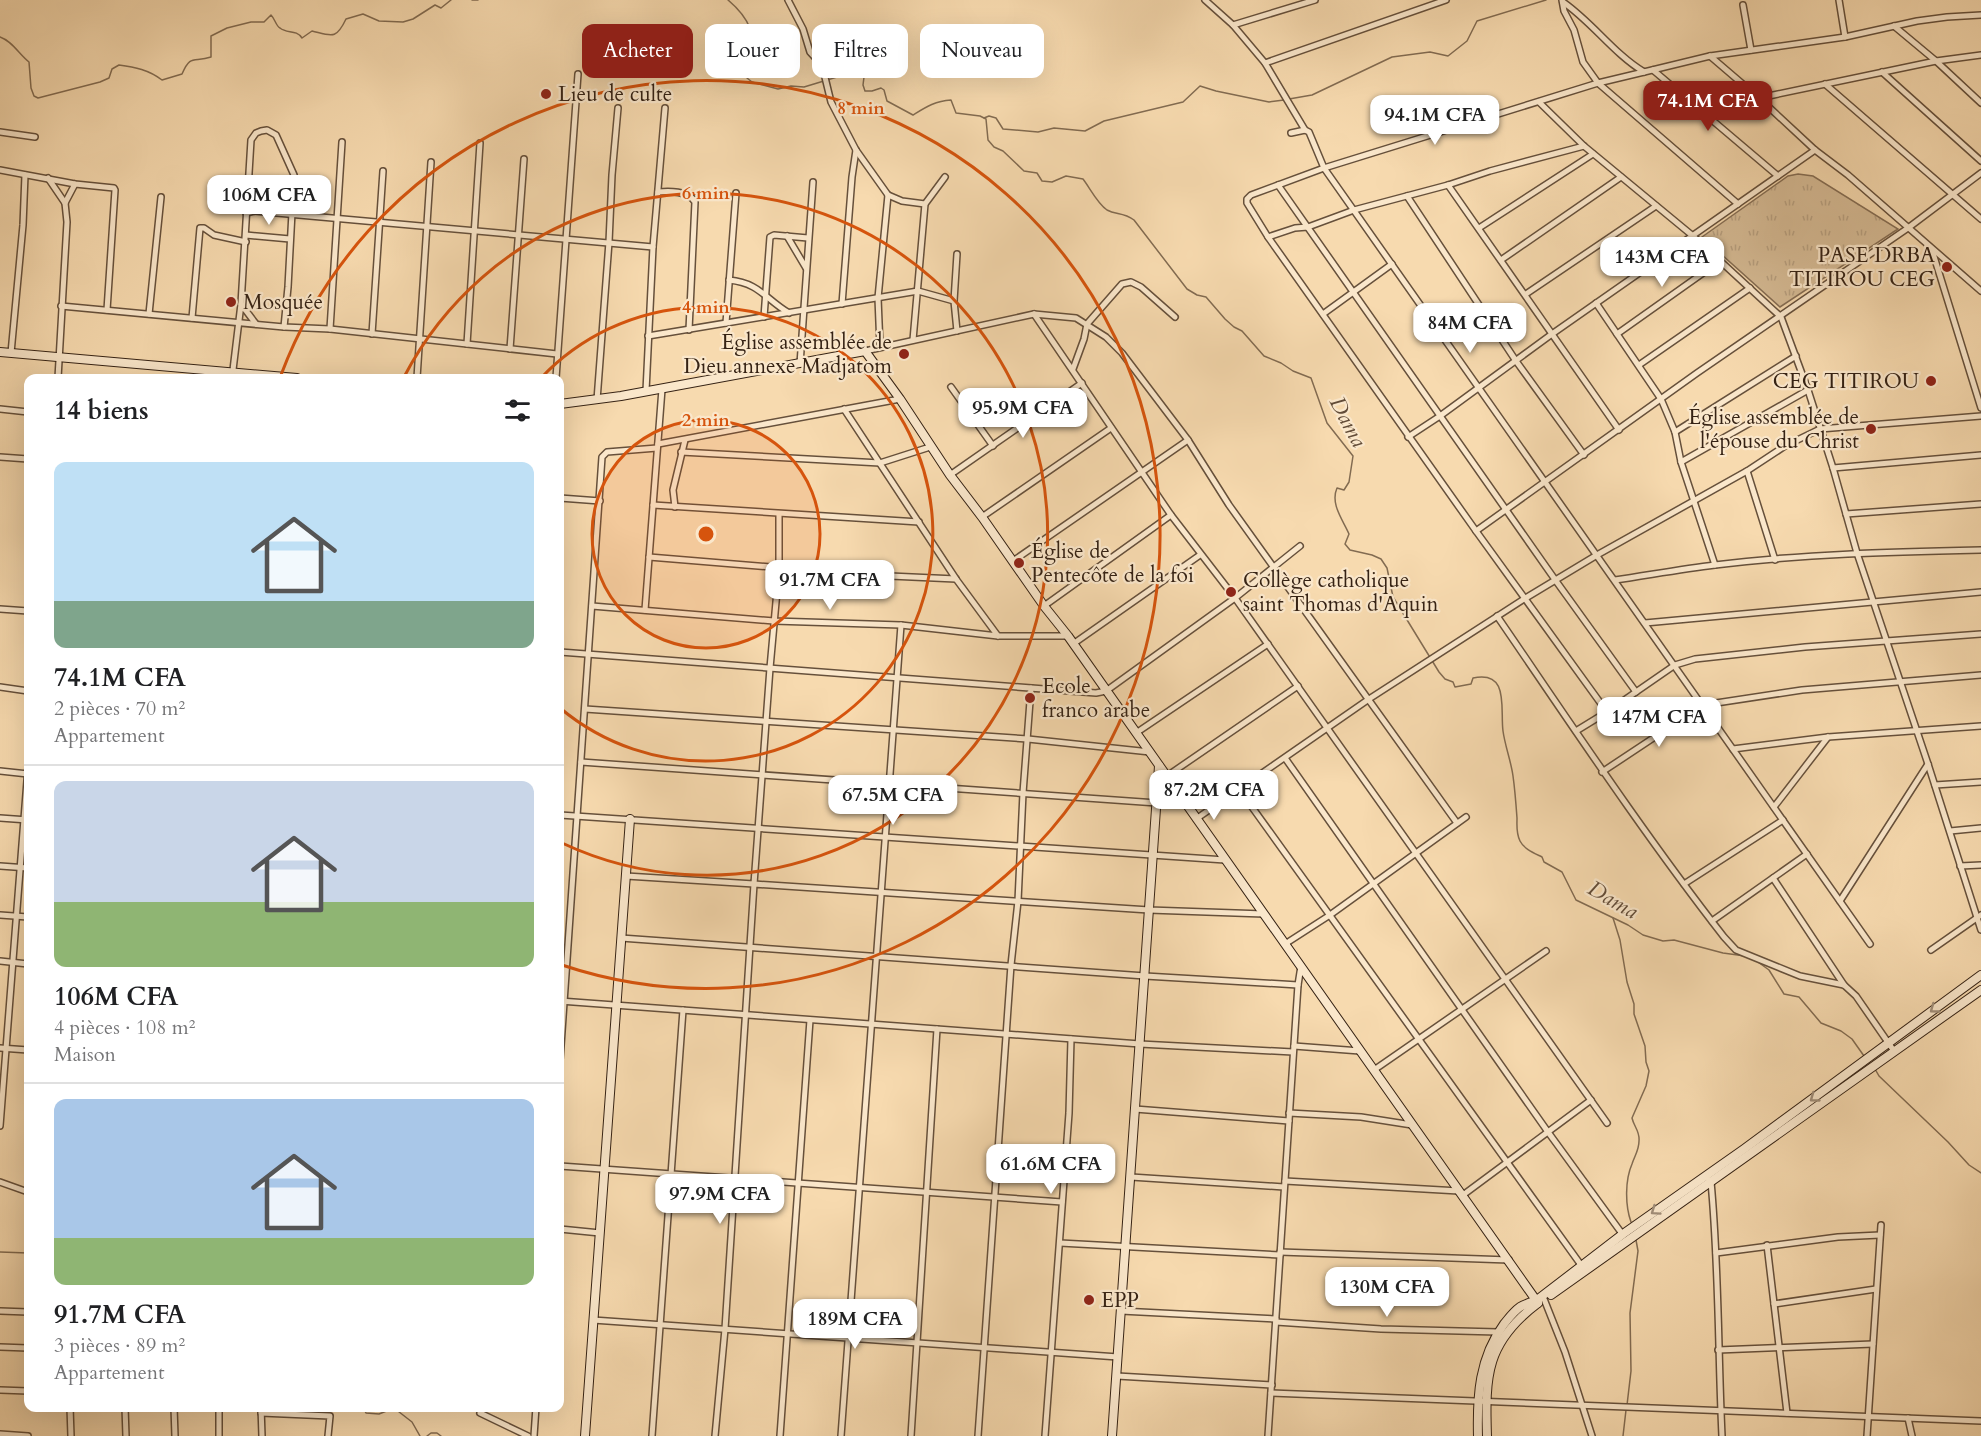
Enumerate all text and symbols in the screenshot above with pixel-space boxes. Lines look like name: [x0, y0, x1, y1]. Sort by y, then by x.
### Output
chip: Acheter: [582, 24, 693, 78]
chip: Louer: [705, 24, 800, 78]
chip: Filtres: [812, 24, 908, 78]
chip: Nouveau: [920, 24, 1044, 78]
place label: Lieu de culte: [558, 80, 672, 109]
pin: 74.1M CFA: [1639, 81, 1777, 132]
marker: Lieu de culte: [539, 87, 553, 101]
text: 74.1M CFA: [1657, 87, 1759, 114]
pin: 94.1M CFA: [1366, 95, 1504, 146]
text: 8 min: [837, 96, 885, 121]
text: 94.1M CFA: [1384, 101, 1486, 128]
pin: 106M CFA: [207, 175, 331, 226]
text: 106M CFA: [221, 181, 317, 208]
text: 6 min: [682, 181, 730, 206]
pin: 143M CFA: [1600, 237, 1724, 288]
place label: PASE DRBA TITIROU CEG: [1789, 241, 1935, 294]
text: 143M CFA: [1614, 243, 1710, 270]
marker: PASE DRBA TITIROU CEG: [1940, 260, 1954, 274]
place label: Mosquée: [243, 288, 323, 317]
marker: Mosquée: [224, 295, 238, 309]
text: 4 min: [682, 295, 730, 320]
pin: 84M CFA: [1415, 303, 1525, 354]
text: 84M CFA: [1427, 309, 1513, 336]
place label: Église assemblée de Dieu annexe Madjatom: [683, 328, 892, 381]
marker: Église assemblée de Dieu annexe Madjatom: [897, 347, 911, 361]
place label: CEG TITIROU: [1773, 367, 1919, 396]
marker: CEG TITIROU: [1924, 374, 1938, 388]
pin: 95.9M CFA: [954, 388, 1092, 439]
water label: Dama: [1322, 391, 1374, 453]
text: 14 biens: [54, 393, 149, 428]
icon: filters: [501, 394, 534, 427]
text: 95.9M CFA: [972, 394, 1074, 421]
place label: Église assemblée de l'épouse du Christ: [1688, 403, 1859, 456]
text: 2 min: [682, 408, 730, 433]
marker: Église assemblée de l'épouse du Christ: [1864, 422, 1878, 436]
icon: home: [240, 501, 348, 609]
centre of rings: [696, 524, 716, 544]
place label: Église de Pentecôte de la foi: [1031, 537, 1194, 590]
marker: Église de Pentecôte de la foi: [1012, 556, 1026, 570]
pin: 91.7M CFA: [761, 560, 899, 611]
text: 91.7M CFA: [779, 566, 881, 593]
place label: Collège catholique saint Thomas d'Aquin: [1243, 566, 1439, 619]
marker: Collège catholique saint Thomas d'Aquin: [1224, 585, 1238, 599]
text: 74.1M CFA: [54, 660, 186, 695]
place label: Ecole franco arabe: [1042, 672, 1150, 725]
marker: Ecole franco arabe: [1023, 691, 1037, 705]
text: 2 pièces · 70 m²: [54, 695, 185, 722]
pin: 147M CFA: [1597, 697, 1721, 748]
text: 147M CFA: [1611, 703, 1707, 730]
text: Appartement: [54, 722, 165, 749]
pin: 87.2M CFA: [1145, 770, 1283, 821]
pin: 67.5M CFA: [824, 775, 962, 826]
text: 87.2M CFA: [1163, 776, 1265, 803]
text: 67.5M CFA: [842, 781, 944, 808]
icon: home: [240, 820, 348, 928]
water label: Dama: [1582, 874, 1644, 927]
text: 106M CFA: [54, 979, 178, 1014]
one-way arrow: [1929, 1002, 1940, 1013]
text: 4 pièces · 108 m²: [54, 1014, 195, 1041]
text: Maison: [54, 1041, 116, 1068]
one-way arrow: [1809, 1090, 1820, 1101]
icon: home: [240, 1138, 348, 1246]
pin: 61.6M CFA: [982, 1144, 1120, 1195]
text: 61.6M CFA: [1000, 1150, 1102, 1177]
pin: 97.9M CFA: [651, 1174, 789, 1225]
text: 97.9M CFA: [669, 1180, 771, 1207]
one-way arrow: [1651, 1204, 1662, 1215]
pin: 130M CFA: [1325, 1267, 1449, 1318]
text: 130M CFA: [1339, 1273, 1435, 1300]
place label: EPP: [1101, 1286, 1139, 1315]
marker: EPP: [1082, 1293, 1096, 1307]
text: 91.7M CFA: [54, 1297, 186, 1332]
pin: 189M CFA: [793, 1299, 917, 1350]
text: 189M CFA: [807, 1305, 903, 1332]
text: 3 pièces · 89 m²: [54, 1332, 185, 1359]
text: Appartement: [54, 1359, 165, 1386]

